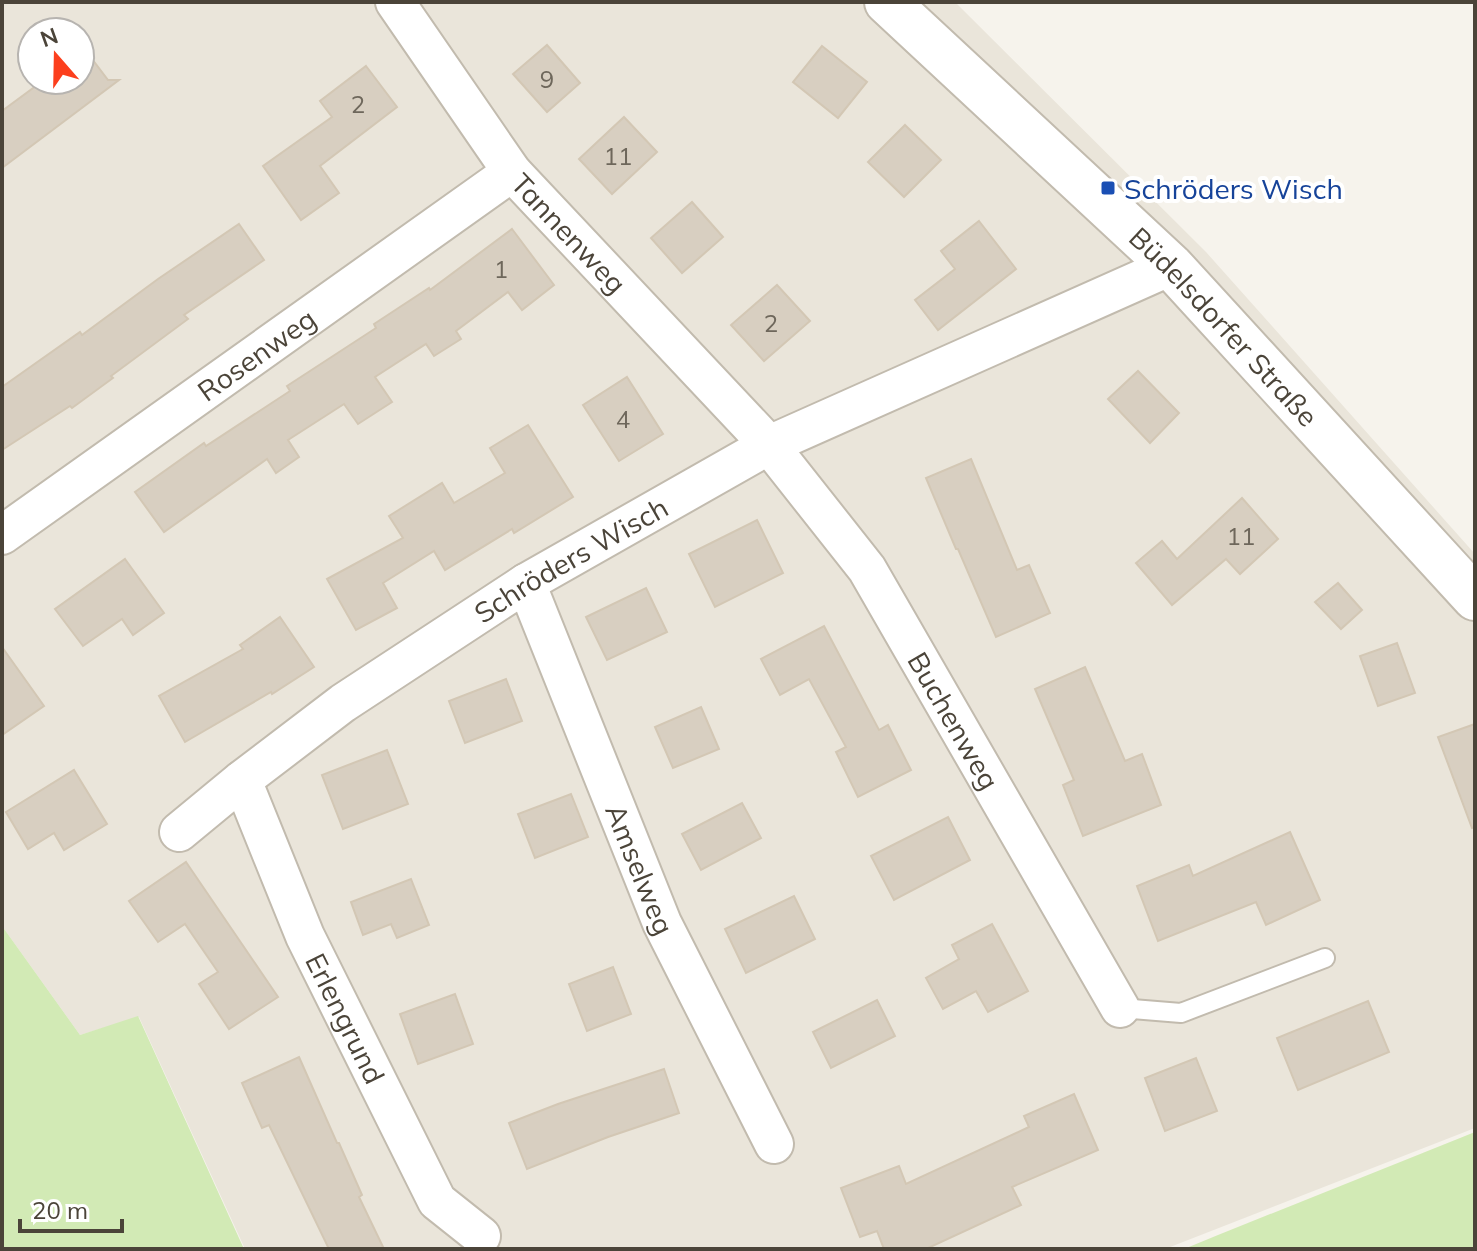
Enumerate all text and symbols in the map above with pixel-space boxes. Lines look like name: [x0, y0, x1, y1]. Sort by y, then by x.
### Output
north arrow: [16, 16, 96, 96]
text: N: [37, 21, 62, 53]
house number: 9: [540, 64, 554, 94]
house number: 2: [351, 89, 365, 119]
house number: 11: [604, 141, 632, 171]
street label: Tannenweg: [504, 165, 634, 300]
place label: Schröders Wisch: [1124, 171, 1343, 206]
marker: Schröders Wisch: [1099, 179, 1117, 197]
street label: Büdelsdorfer Straße: [1123, 219, 1326, 433]
house number: 1: [494, 254, 508, 284]
street label: Rosenweg: [190, 300, 322, 408]
house number: 2: [764, 308, 778, 338]
house number: 4: [616, 404, 630, 434]
street label: Schröders Wisch: [467, 489, 674, 630]
house number: 11: [1227, 521, 1255, 551]
street label: Buchenweg: [901, 645, 1008, 795]
street label: Amselweg: [599, 799, 682, 940]
street label: Erlengrund: [299, 947, 393, 1089]
scale bar: [20, 1183, 122, 1233]
text: 20 m: [32, 1195, 88, 1225]

